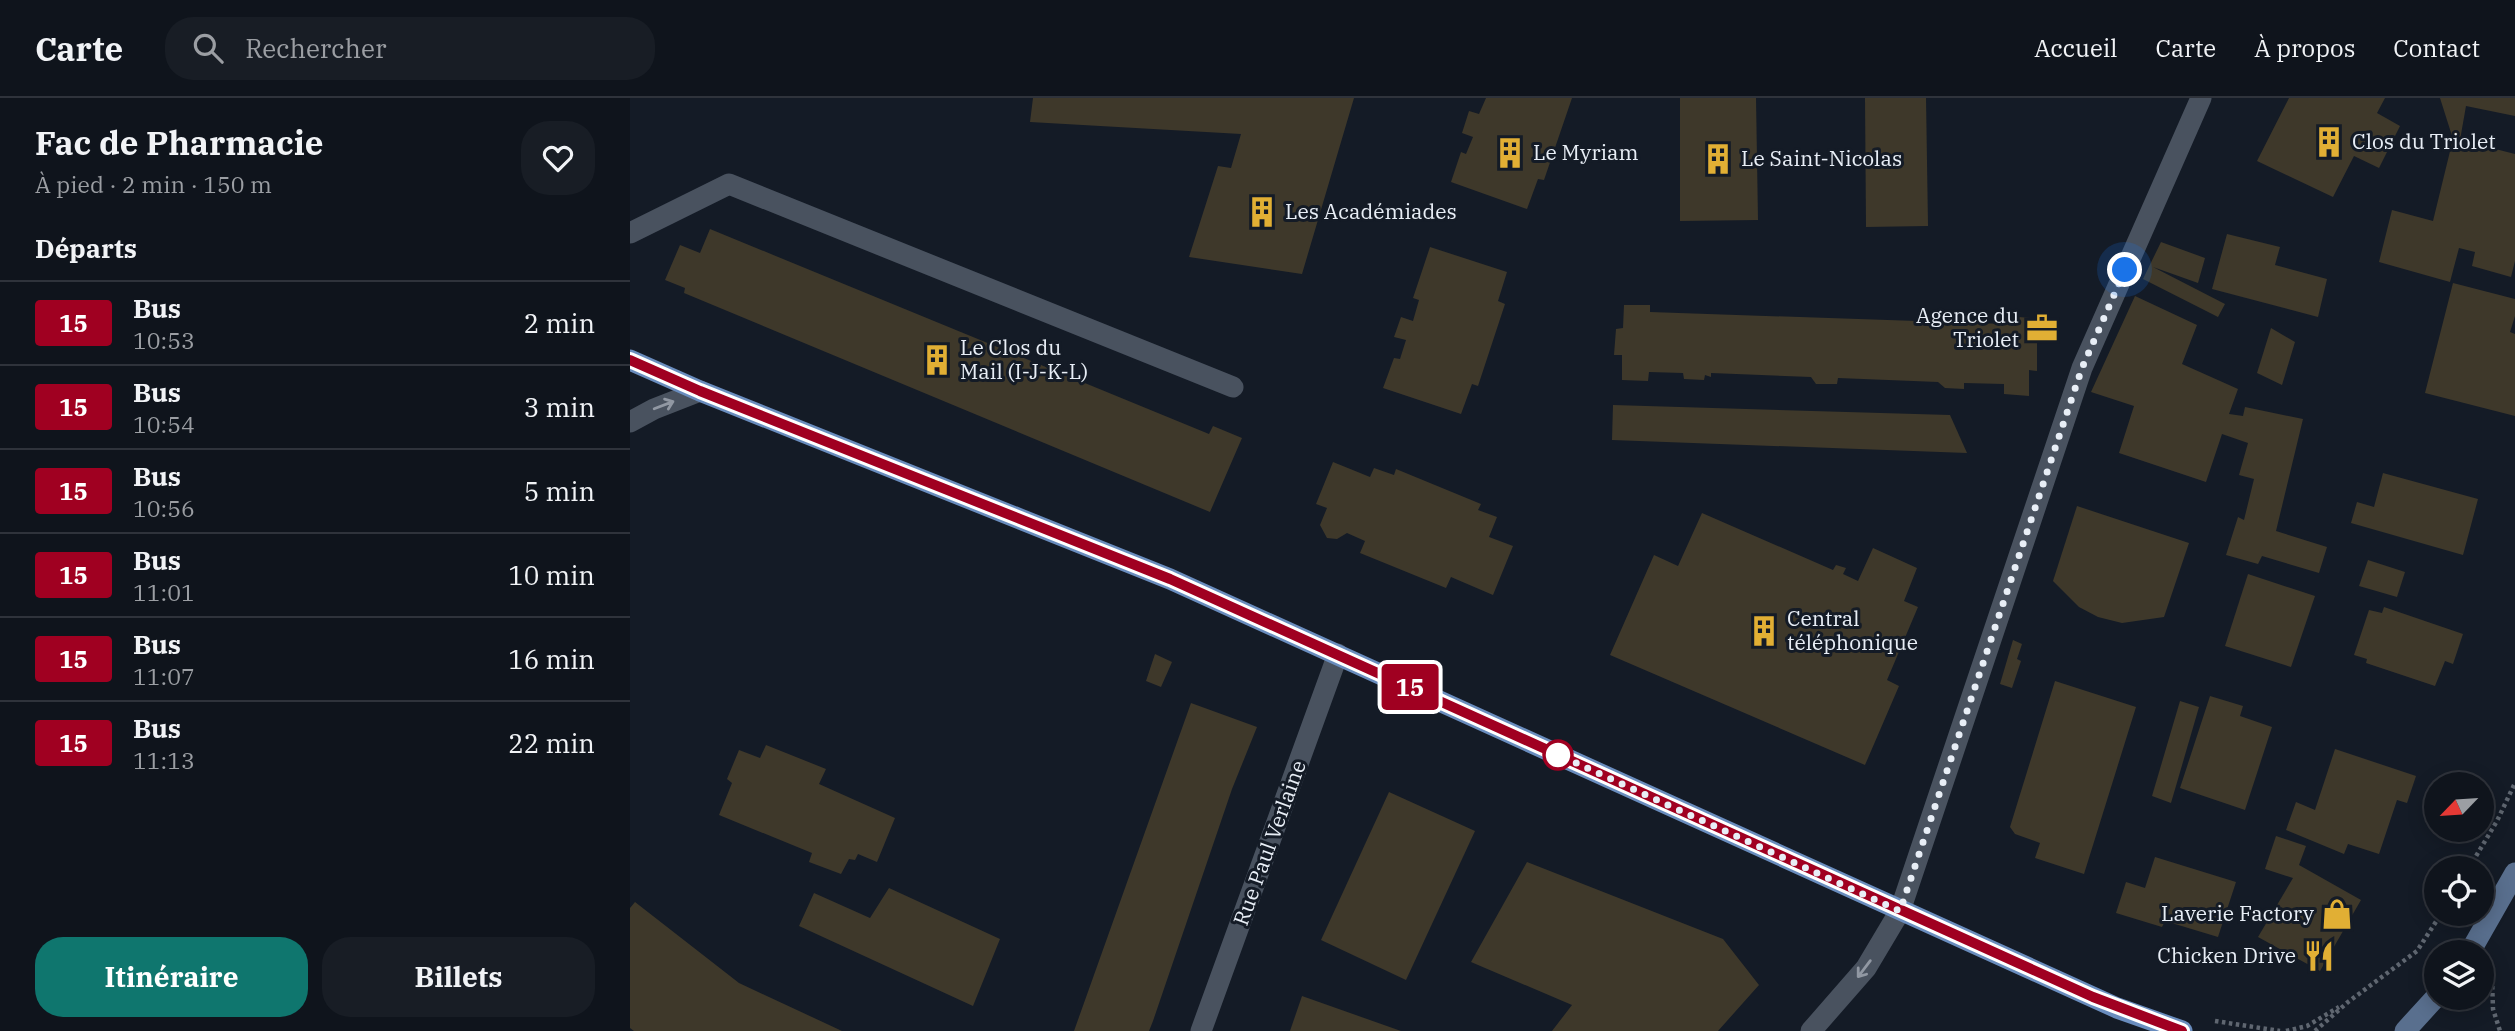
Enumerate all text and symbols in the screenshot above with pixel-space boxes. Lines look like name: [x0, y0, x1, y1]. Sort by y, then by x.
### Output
search box: [165, 17, 655, 80]
text: Carte: [35, 27, 123, 70]
icon: search: [189, 29, 227, 67]
text: Rechercher: [245, 31, 386, 65]
text: Accueil: [2034, 32, 2118, 64]
text: Carte: [2156, 32, 2216, 64]
text: À propos: [2254, 32, 2355, 64]
text: Contact: [2393, 32, 2480, 64]
text: Fac de Pharmacie: [35, 121, 323, 164]
button: heart: [521, 121, 595, 195]
building icon: Clos du Triolet: [2312, 125, 2346, 159]
place label: Clos du Triolet: [2352, 127, 2496, 155]
building icon: Le Myriam: [1493, 136, 1527, 170]
place label: Le Myriam: [1533, 138, 1639, 166]
building icon: Le Saint-Nicolas: [1701, 142, 1735, 176]
place label: Le Saint-Nicolas: [1741, 144, 1902, 172]
text: À pied · 2 min · 150 m: [35, 169, 272, 199]
building icon: Les Académiades: [1245, 195, 1279, 229]
place label: Les Académiades: [1285, 197, 1457, 225]
text: Départs: [35, 231, 137, 265]
your location: [2107, 252, 2142, 287]
text: Bus: [133, 291, 181, 325]
place label: Agence du Triolet: [1916, 301, 2019, 353]
text: 2 min: [524, 306, 595, 340]
text: 15: [59, 307, 88, 339]
office icon: Agence du Triolet: [2025, 311, 2059, 345]
text: 10:53: [133, 325, 195, 355]
place label: Le Clos du Mail (I-J-K-L): [960, 333, 1088, 385]
building icon: Le Clos du Mail (I-J-K-L): [920, 343, 954, 377]
text: Bus: [133, 375, 181, 409]
text: 3 min: [524, 390, 595, 424]
text: 15: [59, 391, 88, 423]
one-way arrow: [653, 397, 675, 410]
text: 10:54: [133, 409, 195, 439]
text: Bus: [133, 459, 181, 493]
text: 5 min: [524, 474, 595, 508]
text: 15: [59, 475, 88, 507]
text: 10:56: [133, 493, 195, 523]
text: Bus: [133, 543, 181, 577]
text: 10 min: [508, 558, 595, 592]
text: 15: [59, 559, 88, 591]
text: 11:01: [133, 577, 195, 607]
place label: Central téléphonique: [1787, 604, 1918, 656]
building icon: Central téléphonique: [1747, 614, 1781, 648]
text: Bus: [133, 627, 181, 661]
text: 16 min: [508, 642, 595, 676]
text: 15: [59, 643, 88, 675]
text: 11:07: [133, 661, 195, 691]
line badge: 15: [1378, 664, 1442, 710]
text: 15: [1396, 671, 1424, 703]
text: Bus: [133, 711, 181, 745]
text: 22 min: [508, 726, 595, 760]
text: 15: [59, 727, 88, 759]
unlabelled marker: [1543, 740, 1573, 770]
text: 11:13: [133, 745, 195, 775]
street label: Rue Paul Verlaine: [1226, 756, 1312, 929]
north arrow: [2424, 772, 2494, 842]
map controls: [2424, 772, 2494, 1010]
button: locate: [2424, 856, 2494, 926]
shop icon: Laverie Factory: [2320, 897, 2354, 931]
place label: Laverie Factory: [2161, 899, 2315, 927]
button: Itinéraire: [35, 937, 308, 1017]
button: Billets: [322, 937, 595, 1017]
restaurant icon: Chicken Drive: [2302, 939, 2336, 973]
button: layers: [2424, 940, 2494, 1010]
place label: Chicken Drive: [2157, 941, 2296, 969]
one-way arrow: [1857, 959, 1872, 977]

